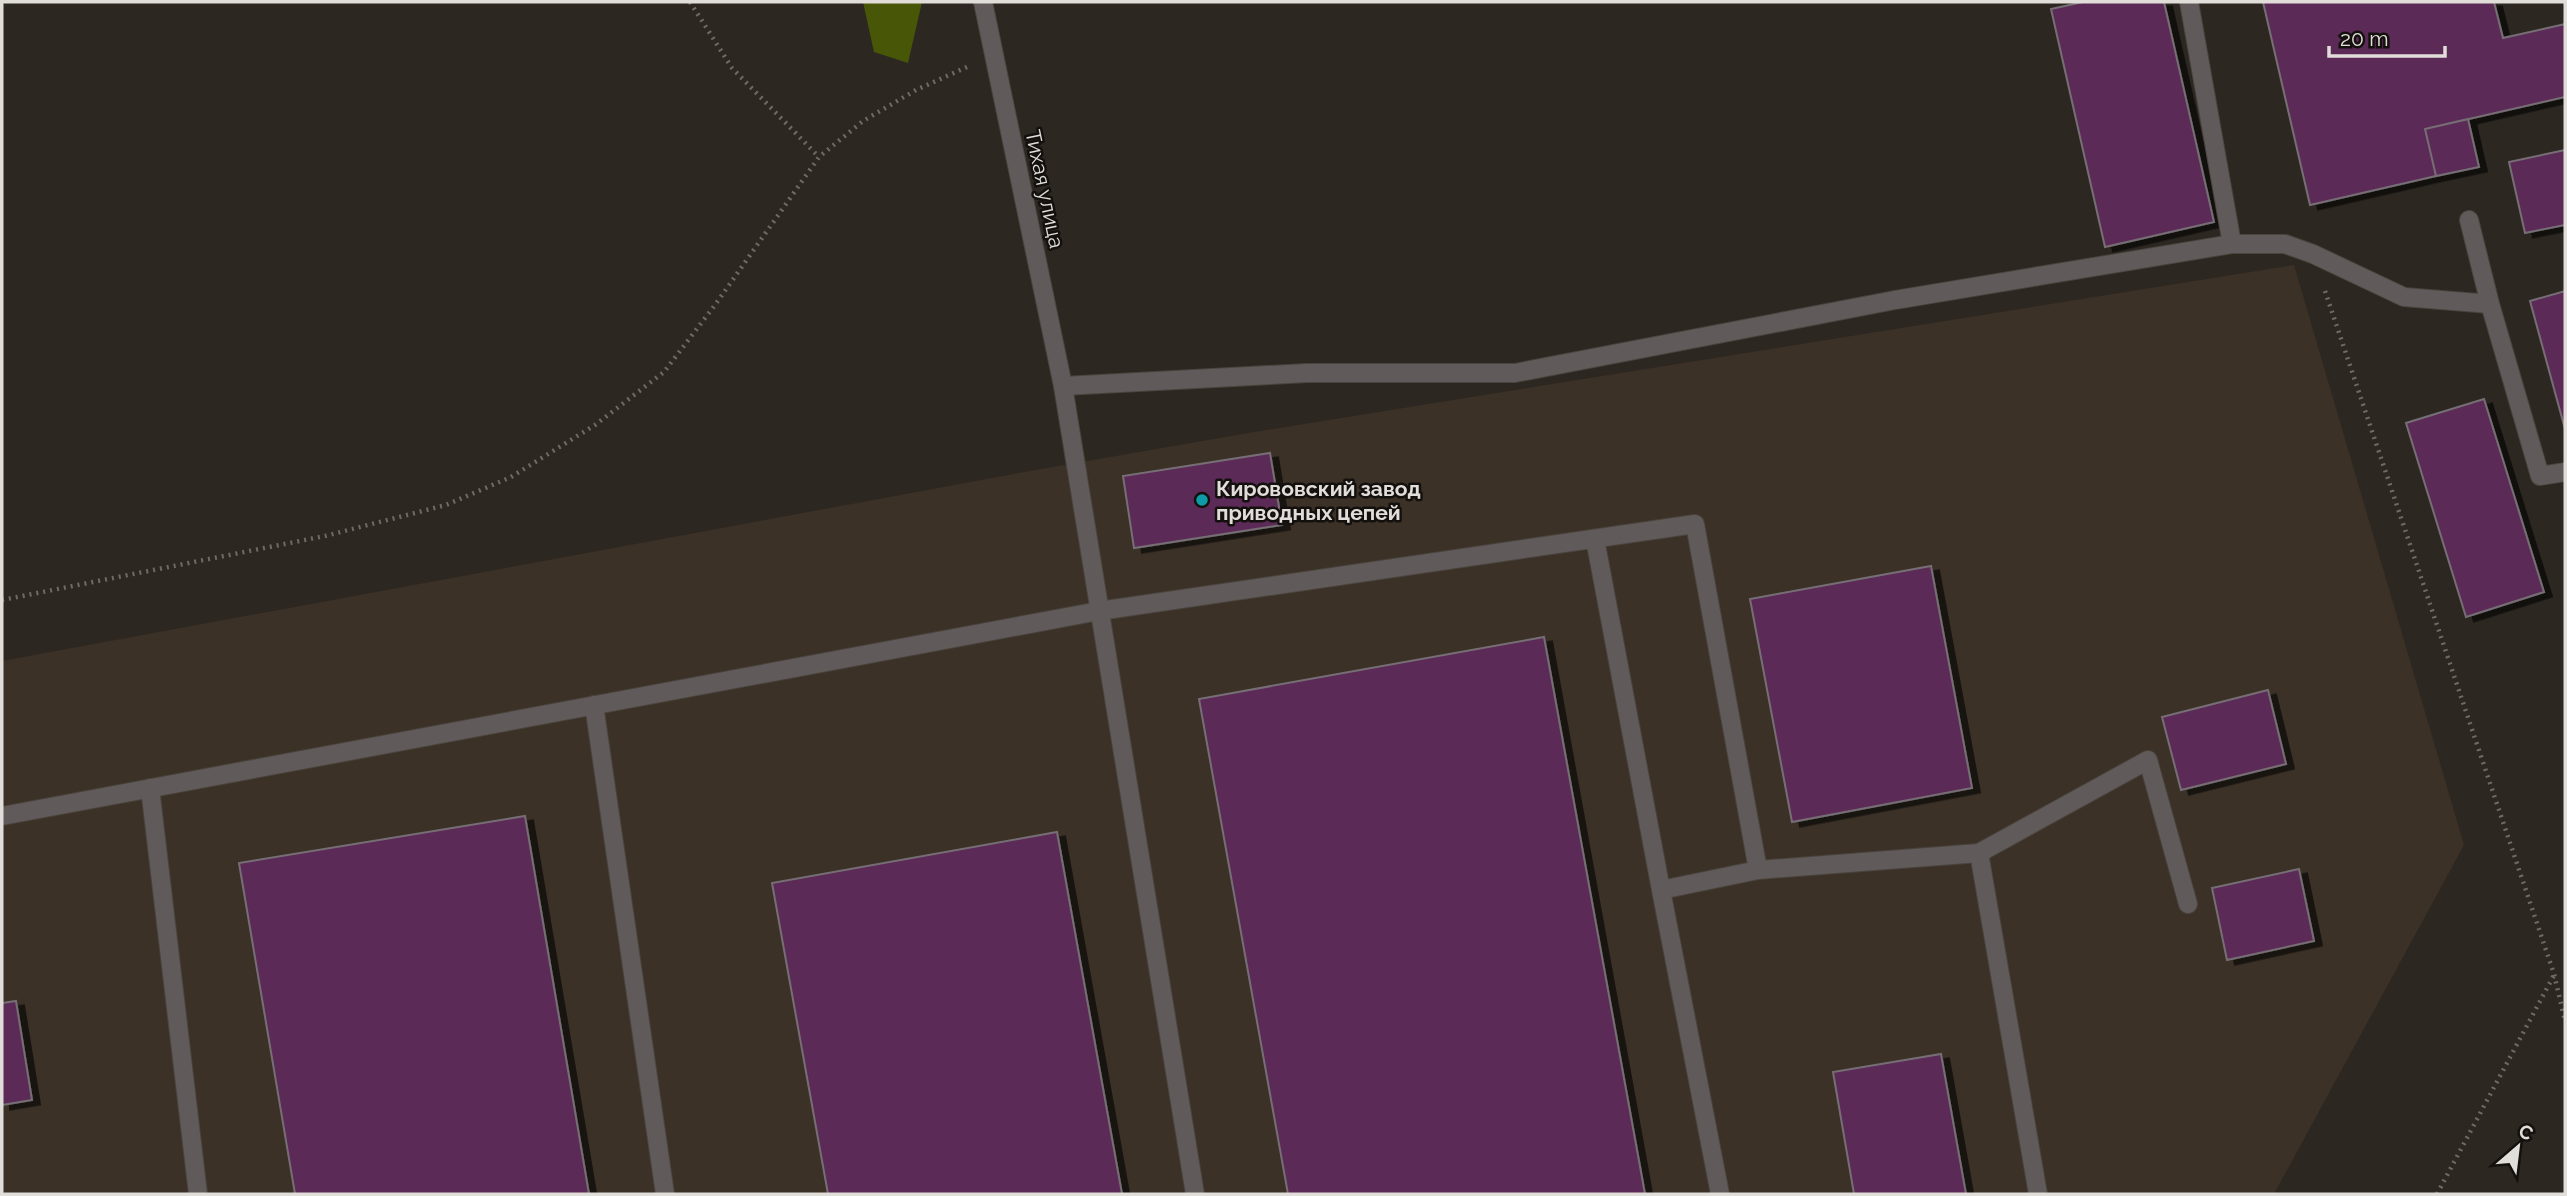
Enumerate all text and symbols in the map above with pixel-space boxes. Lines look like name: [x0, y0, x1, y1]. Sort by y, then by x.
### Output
scale bar: [2329, 14, 2444, 58]
text: 20 m: [2340, 26, 2388, 51]
street label: Тихая улица: [1020, 128, 1070, 250]
place label: Кирововский завод приводных цепей: [1216, 476, 1421, 525]
marker: Кирововский завод приводных цепей: [1194, 492, 1210, 508]
north arrow: [2483, 1112, 2553, 1182]
text: С: [2515, 1119, 2537, 1145]

